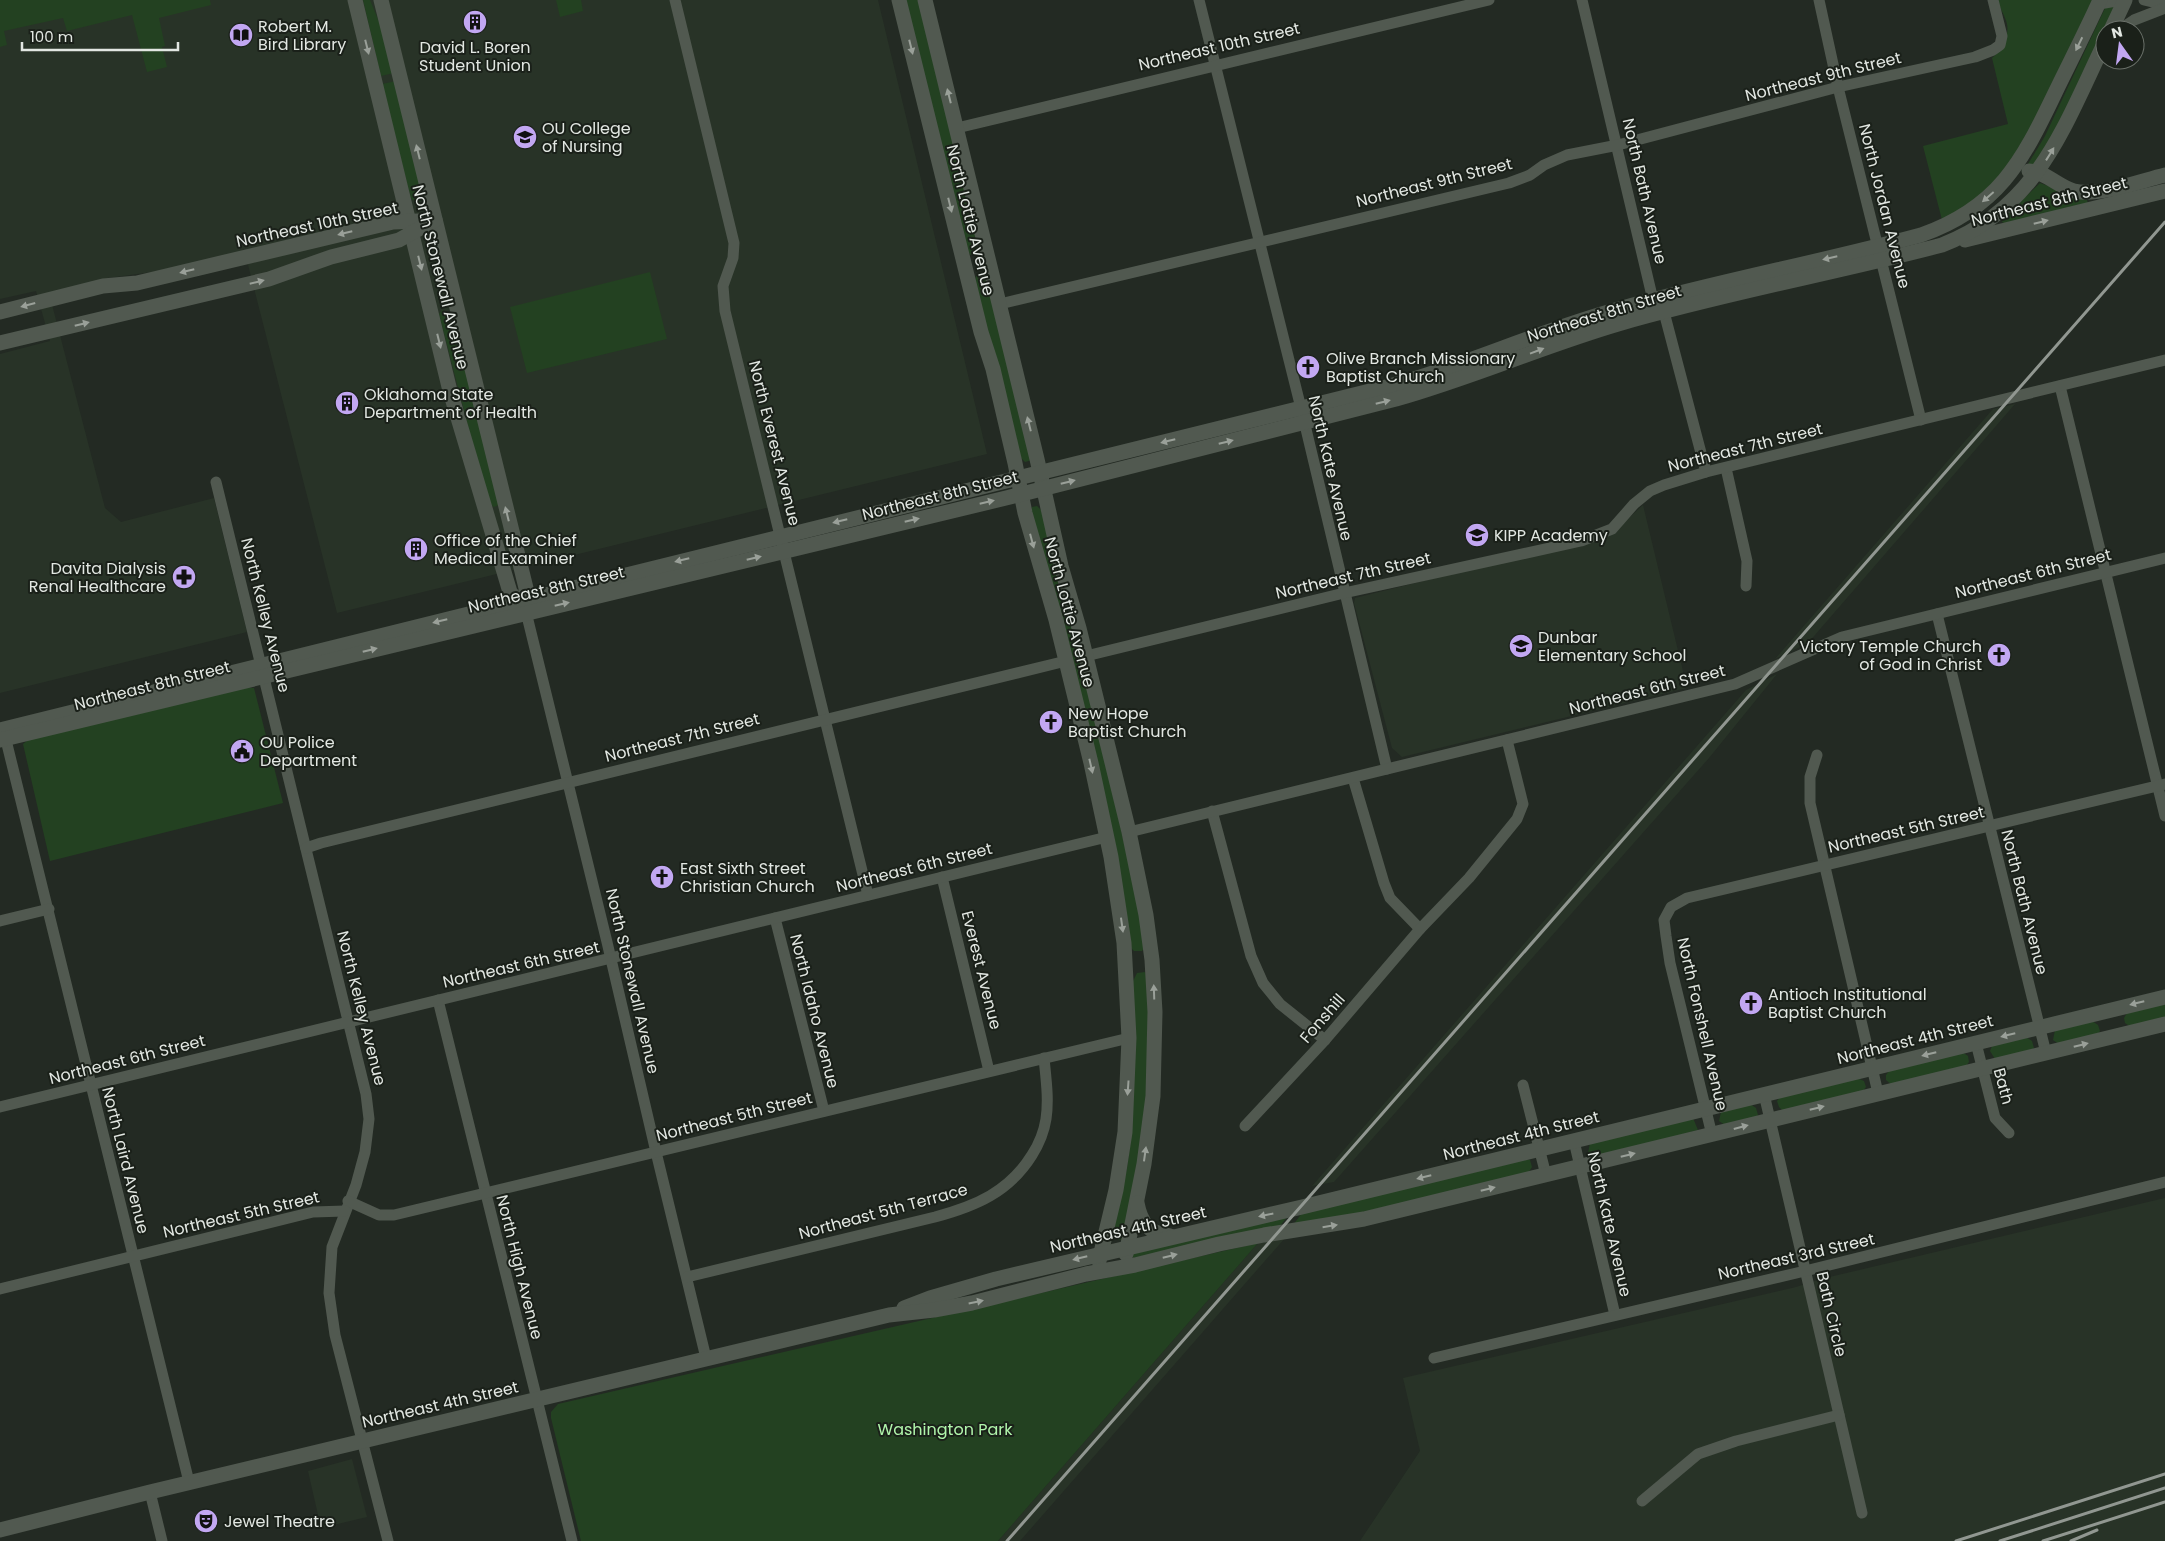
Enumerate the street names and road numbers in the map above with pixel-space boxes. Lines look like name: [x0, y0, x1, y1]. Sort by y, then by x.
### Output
street label: Northeast 10th Street: [1136, 17, 1302, 76]
street label: Northeast 9th Street: [1743, 46, 1904, 107]
street label: North Bath Avenue: [1617, 116, 1672, 266]
street label: North Jordan Avenue: [1853, 121, 1916, 291]
street label: North Lottie Avenue: [941, 142, 1000, 298]
street label: Northeast 9th Street: [1354, 152, 1515, 213]
street label: Northeast 8th Street: [1969, 171, 2130, 232]
street label: North Stonewall Avenue: [406, 182, 475, 372]
street label: Northeast 10th Street: [234, 196, 400, 253]
street label: Northeast 8th Street: [1524, 279, 1684, 348]
street label: North Everest Avenue: [743, 358, 806, 528]
street label: North Kate Avenue: [1303, 393, 1358, 543]
street label: Northeast 7th Street: [1665, 417, 1825, 478]
street label: Northeast 8th Street: [860, 465, 1021, 526]
street label: North Lottie Avenue: [1038, 534, 1101, 690]
street label: North Kelley Avenue: [235, 535, 296, 695]
street label: Northeast 6th Street: [1953, 543, 2114, 604]
street label: Northeast 7th Street: [1273, 546, 1433, 605]
street label: Northeast 8th Street: [466, 560, 627, 619]
street label: Northeast 8th Street: [72, 655, 233, 716]
street label: Northeast 6th Street: [1567, 659, 1728, 720]
street label: Northeast 7th Street: [602, 707, 762, 768]
street label: Northeast 5th Street: [1826, 800, 1987, 859]
street label: North Bath Avenue: [1995, 827, 2054, 977]
street label: Northeast 6th Street: [834, 837, 995, 898]
street label: North Stonewall Avenue: [600, 886, 665, 1076]
street label: Everest Avenue: [956, 908, 1007, 1032]
street label: North Kelley Avenue: [331, 928, 392, 1088]
street label: North Idaho Avenue: [784, 932, 845, 1091]
street label: Northeast 6th Street: [441, 935, 602, 994]
street label: North Fonshell Avenue: [1671, 935, 1734, 1113]
street label: Fonshill: [1294, 989, 1350, 1048]
street label: Northeast 4th Street: [1835, 1009, 1996, 1070]
street label: Northeast 6th Street: [47, 1029, 208, 1090]
street label: Bath: [1988, 1065, 2019, 1107]
street label: North Laird Avenue: [96, 1084, 155, 1236]
street label: Northeast 5th Street: [654, 1086, 815, 1147]
street label: Northeast 4th Street: [1441, 1105, 1602, 1166]
street label: North Kate Avenue: [1582, 1149, 1637, 1299]
street label: Northeast 5th Terrace: [796, 1178, 970, 1245]
street label: Northeast 5th Street: [161, 1185, 322, 1244]
street label: North High Avenue: [490, 1192, 549, 1342]
street label: Northeast 4th Street: [1048, 1200, 1209, 1259]
street label: Northeast 3rd Street: [1716, 1227, 1877, 1286]
street label: Bath Circle: [1811, 1269, 1852, 1359]
street label: Northeast 4th Street: [360, 1375, 521, 1434]

